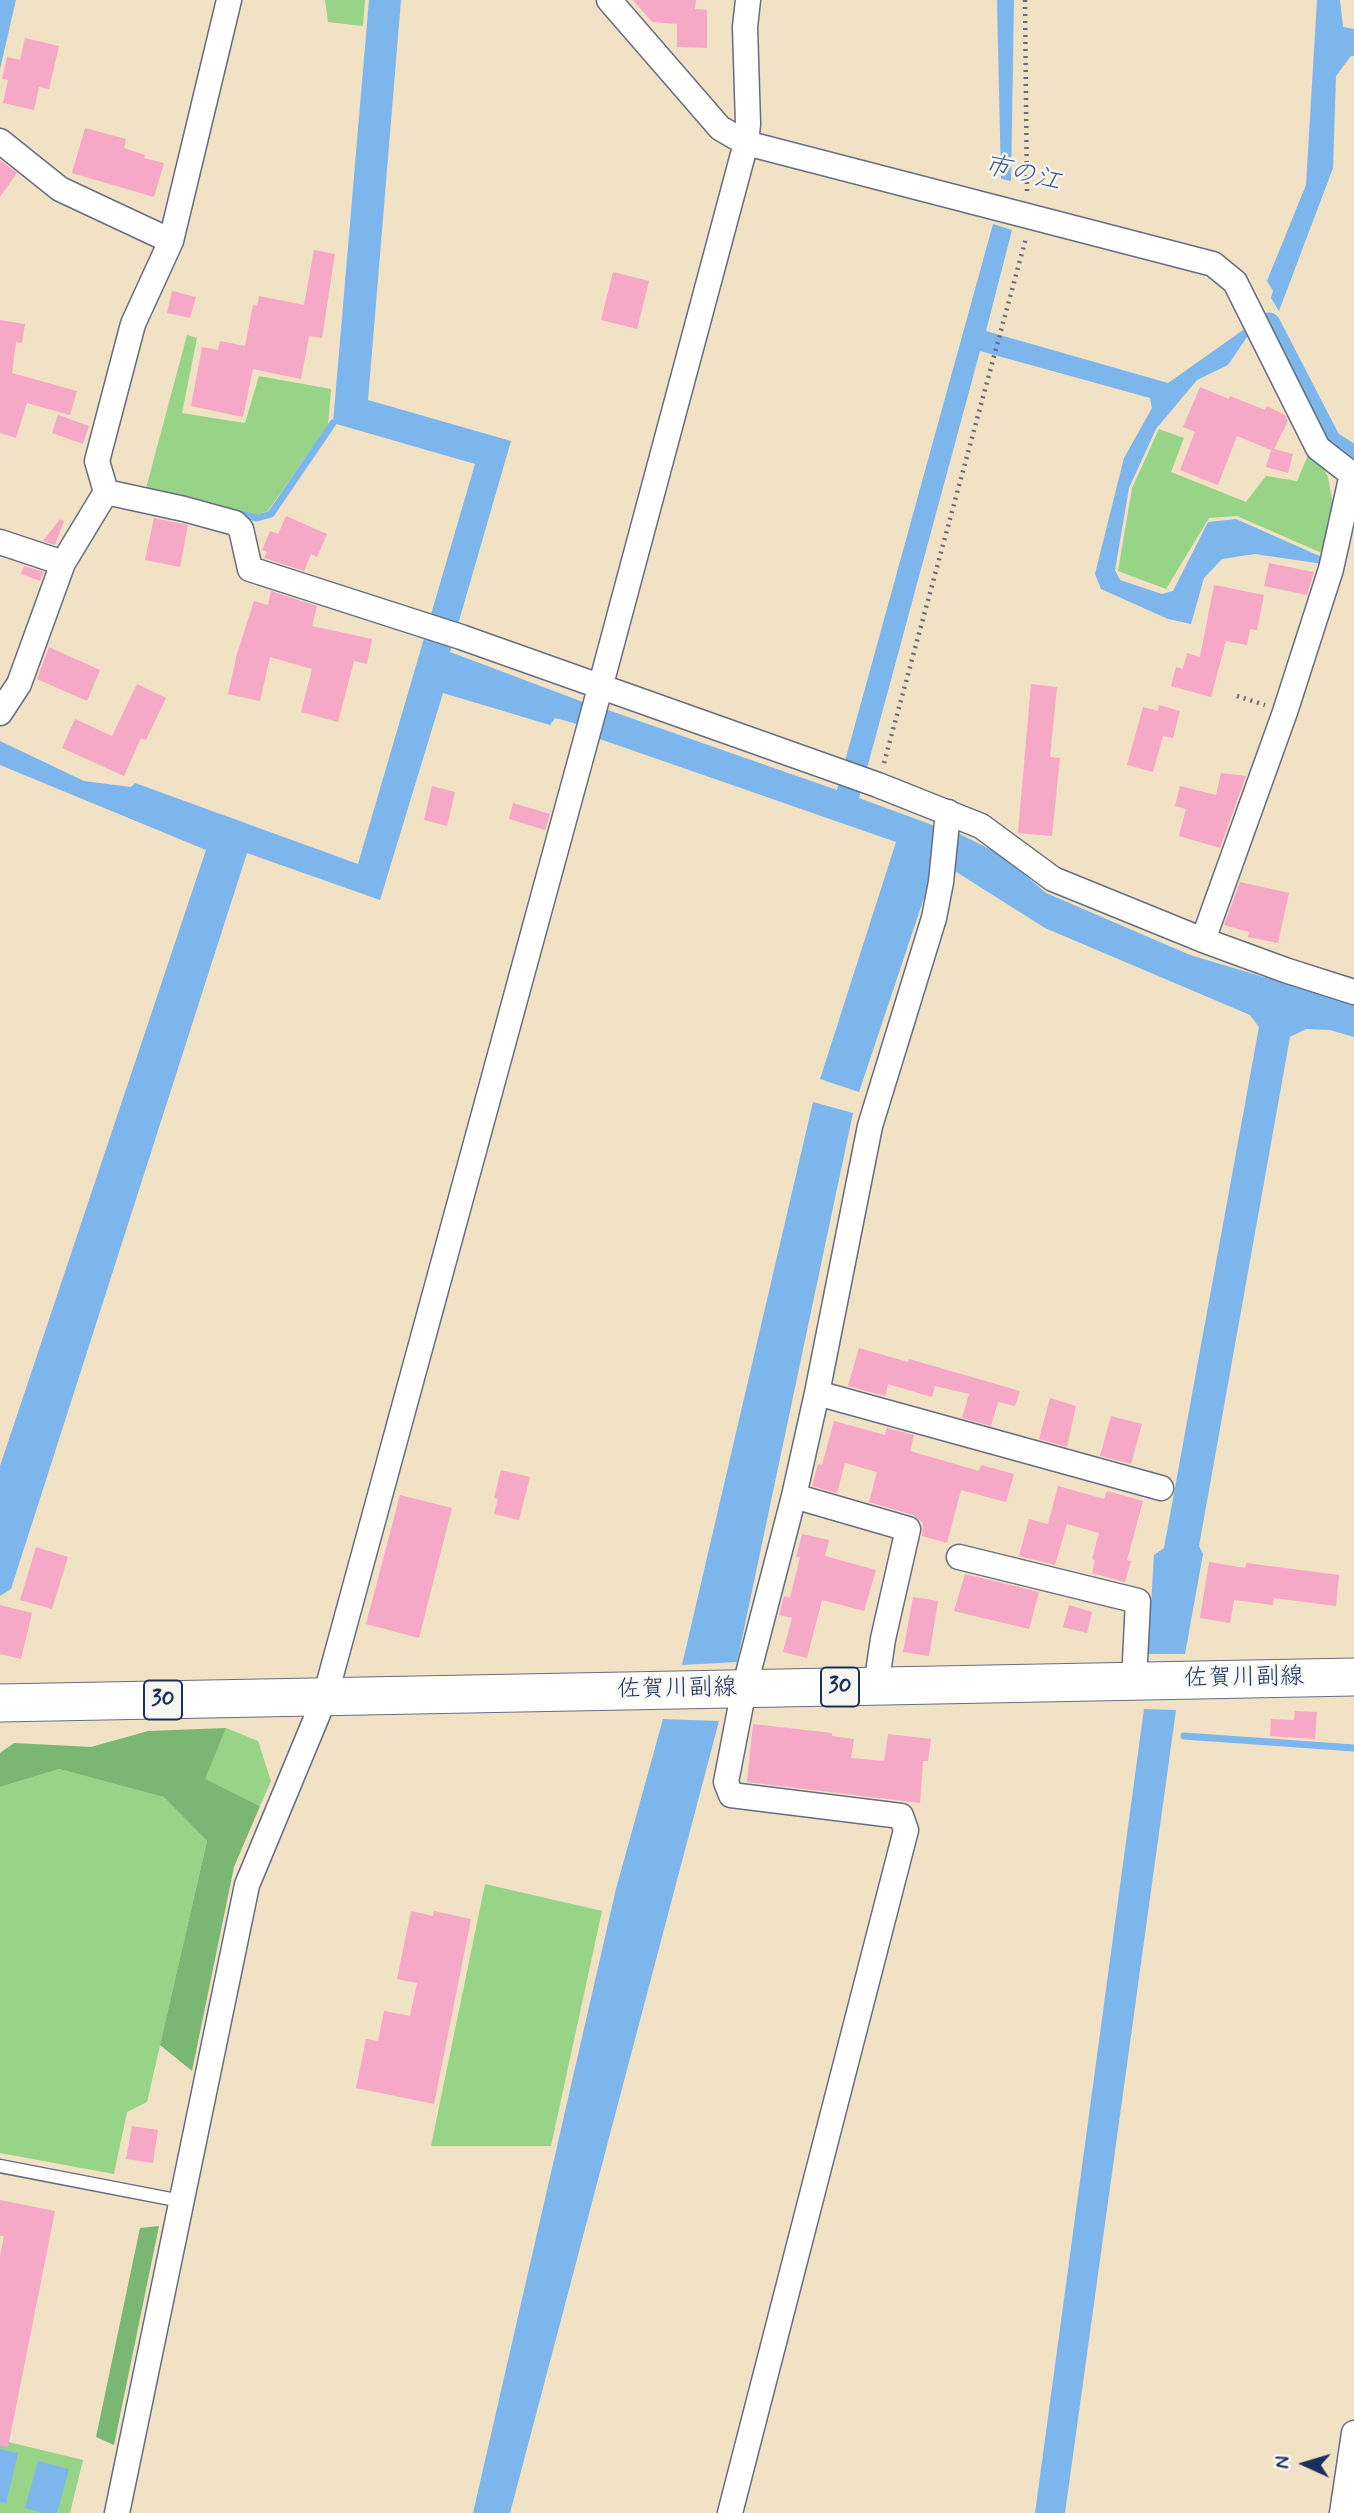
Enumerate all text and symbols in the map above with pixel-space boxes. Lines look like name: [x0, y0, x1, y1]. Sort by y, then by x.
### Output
water label: 市の江: [980, 150, 1064, 200]
street label: 佐賀川副線: [1184, 1664, 1304, 1694]
road number: 30: [821, 1668, 859, 1706]
street label: 佐賀川副線: [617, 1675, 737, 1705]
road number: 30: [144, 1680, 182, 1720]
north arrow: [1270, 2429, 1340, 2499]
text: N: [1271, 2455, 1296, 2470]

